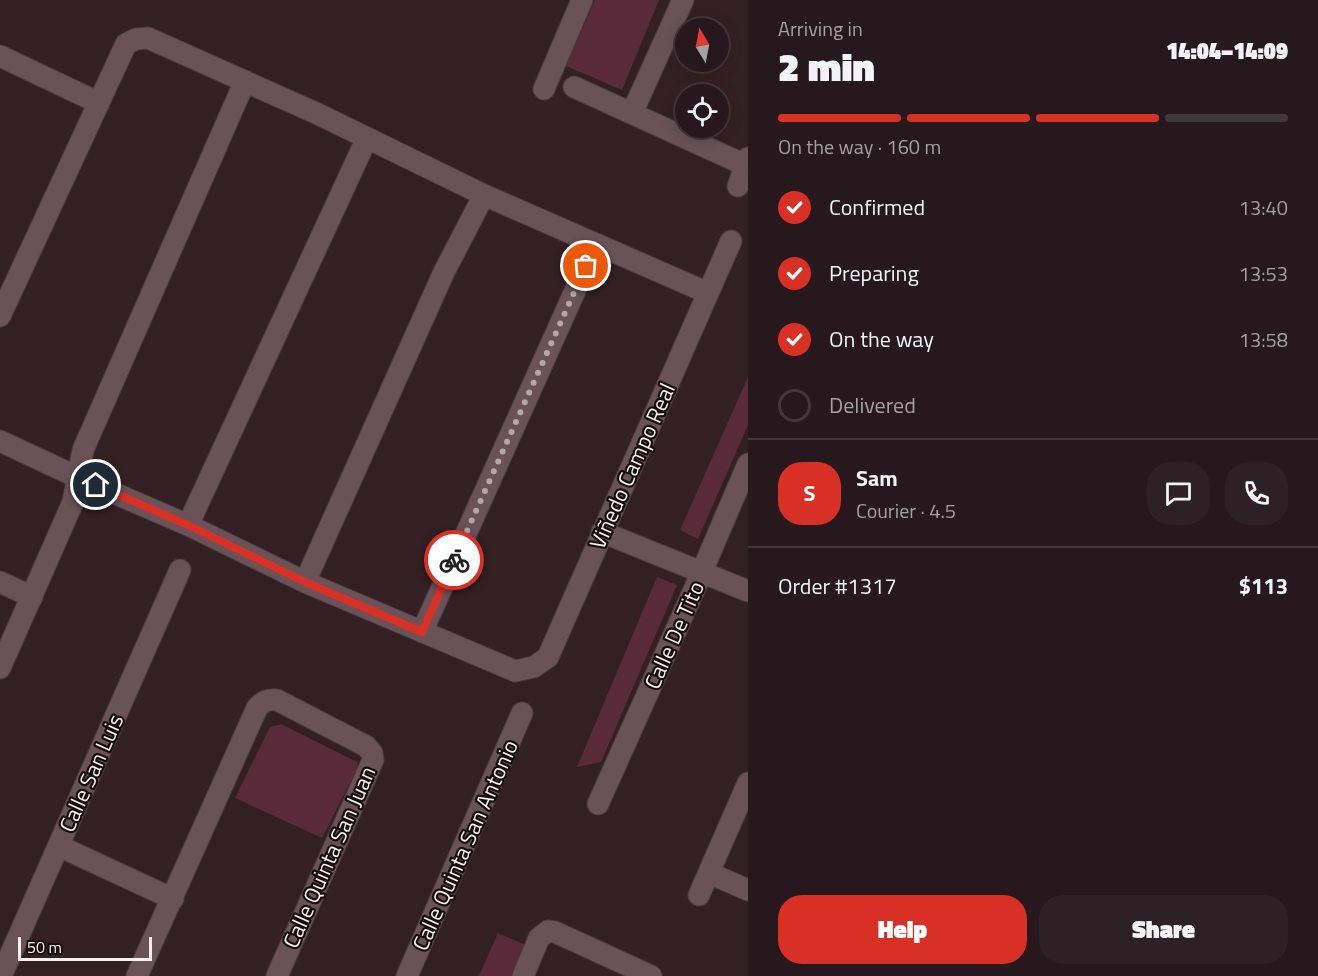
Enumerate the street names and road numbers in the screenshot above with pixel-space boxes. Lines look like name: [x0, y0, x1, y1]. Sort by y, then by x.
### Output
street label: Viñedo Campo Real: [580, 377, 684, 555]
street label: Calle De Tito: [635, 576, 713, 694]
street label: Calle San Luis: [50, 709, 132, 837]
street label: Calle Quinta San Antonio: [403, 734, 527, 956]
street label: Calle Quinta San Juan: [274, 761, 384, 953]

